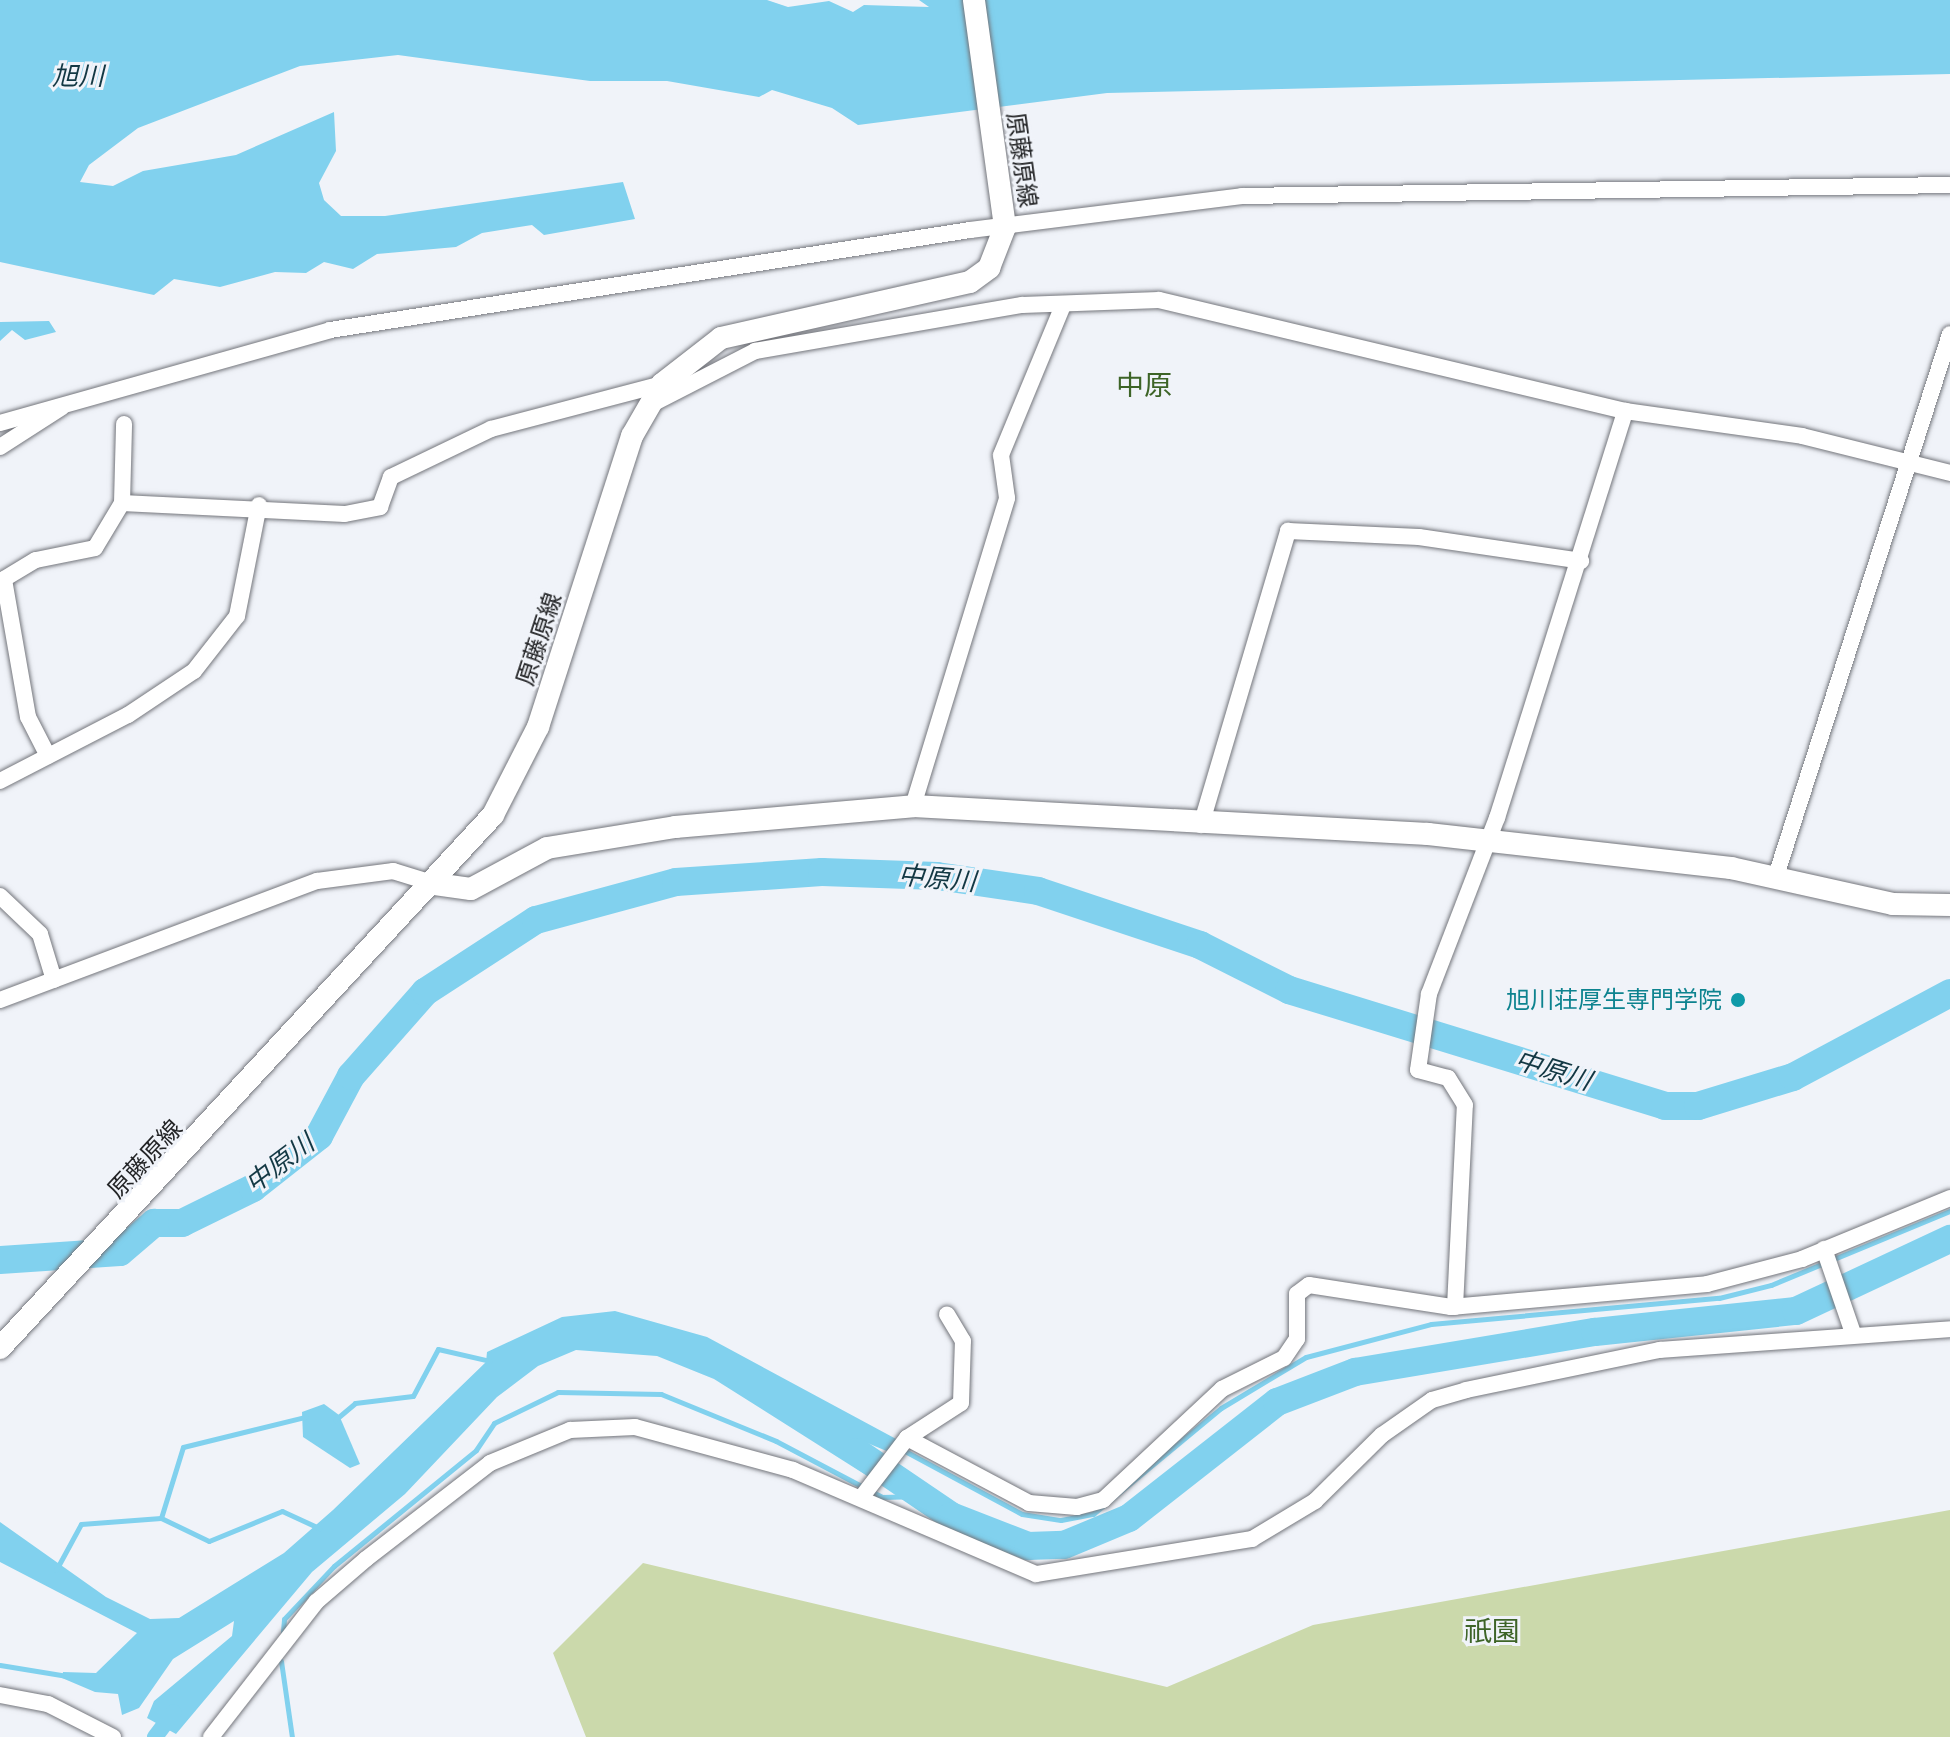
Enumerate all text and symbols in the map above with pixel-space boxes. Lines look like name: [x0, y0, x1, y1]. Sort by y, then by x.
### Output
water label: 旭川: [52, 61, 104, 93]
street label: 原藤原線: [1001, 110, 1043, 210]
district label: 中原: [1116, 368, 1172, 402]
street label: 原藤原線: [510, 589, 568, 689]
water label: 中原川: [897, 860, 977, 898]
place label: 旭川荘厚生専門学院: [1506, 986, 1722, 1014]
marker: 旭川荘厚生専門学院: [1729, 991, 1747, 1009]
water label: 中原川: [1511, 1045, 1595, 1097]
street label: 原藤原線: [102, 1114, 188, 1204]
water label: 中原川: [239, 1128, 321, 1200]
district label: 祇園: [1464, 1614, 1520, 1648]

